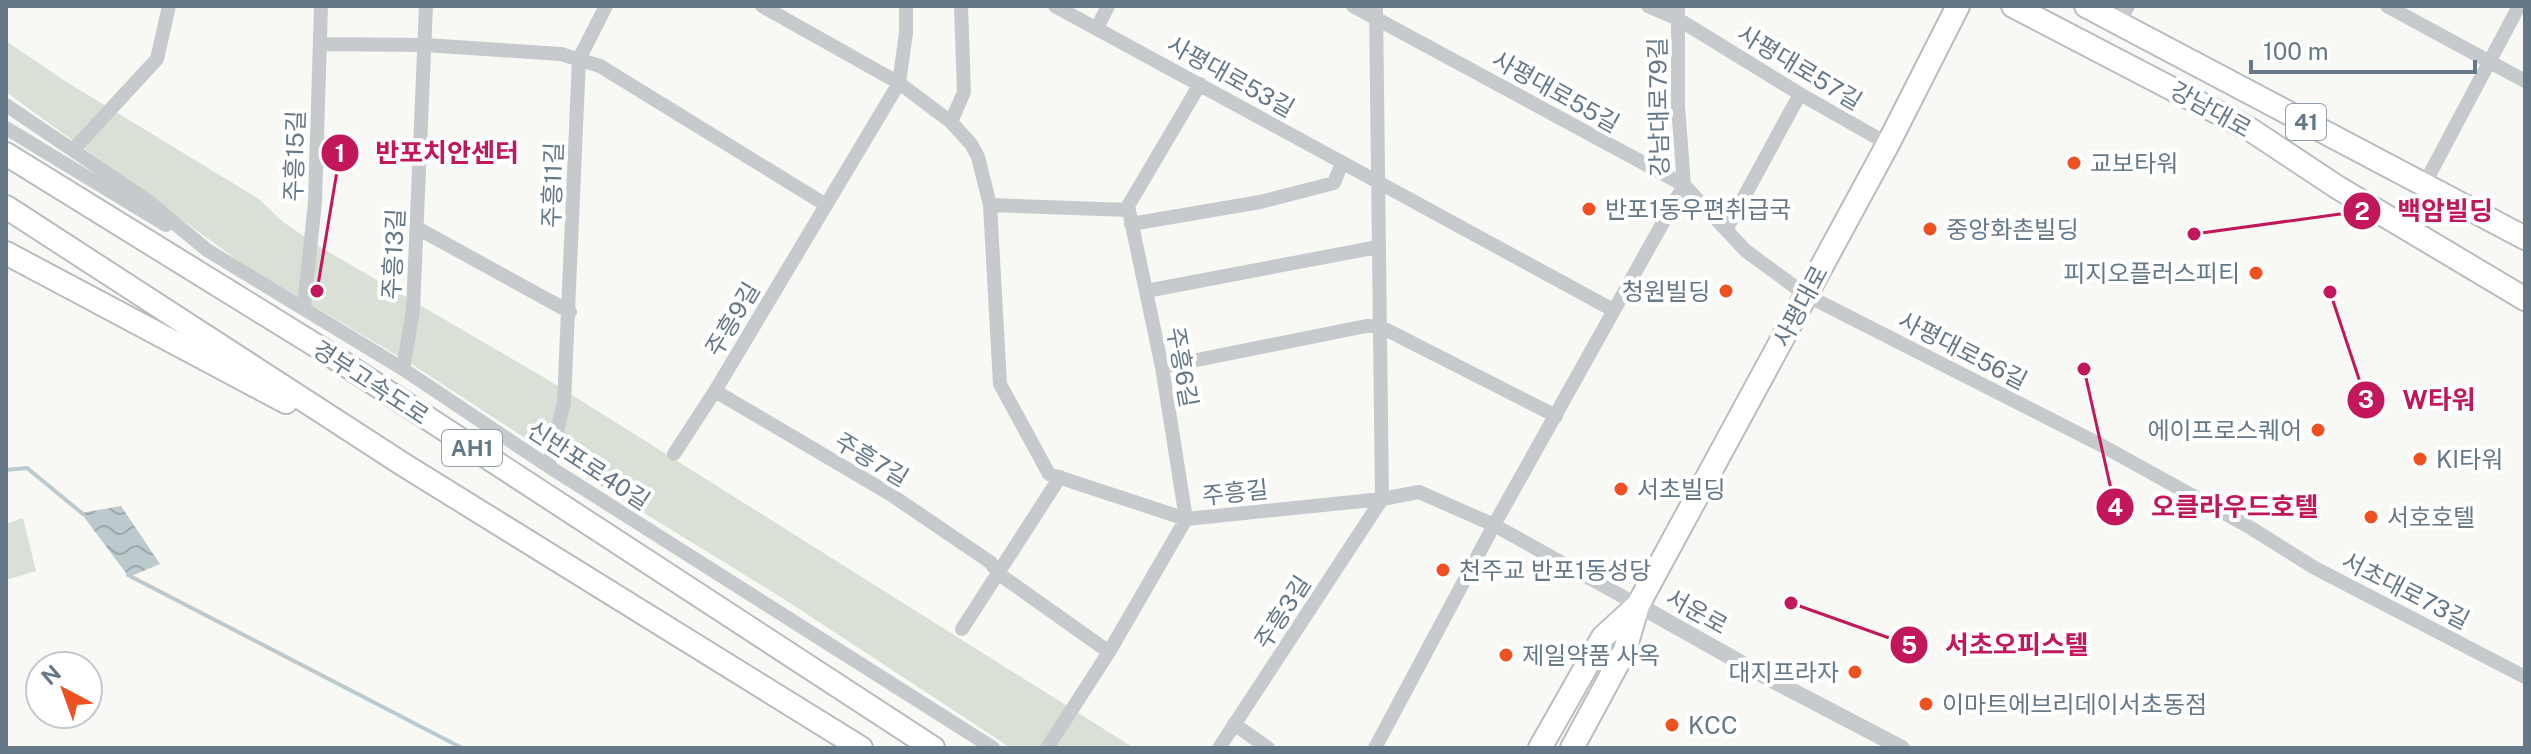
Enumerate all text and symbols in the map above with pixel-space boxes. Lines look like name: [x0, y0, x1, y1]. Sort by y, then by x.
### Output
street label: 사평대로57길: [1733, 19, 1867, 115]
scale bar: [2251, 24, 2475, 74]
street label: 사평대로53길: [1163, 30, 1299, 122]
street label: 강남대로79길: [1643, 37, 1673, 177]
text: 100 m: [2263, 37, 2329, 65]
street label: 사평대로55길: [1487, 45, 1625, 137]
street label: 강남대로: [2166, 75, 2256, 143]
road number: 41: [2286, 104, 2326, 140]
street label: 주흥15길: [278, 110, 310, 202]
callout: 반포치안센터: [320, 128, 535, 178]
text: 반포치안센터: [375, 137, 519, 168]
text: 1: [335, 139, 345, 167]
street label: 주흥11길: [537, 142, 567, 228]
place label: 교보타워: [2090, 149, 2178, 177]
marker: 교보타워: [2065, 154, 2083, 172]
callout: 백암빌딩: [2342, 186, 2509, 236]
place label: 반포1동우편취급국: [1605, 195, 1791, 223]
text: 백암빌딩: [2397, 195, 2493, 226]
text: 2: [2354, 197, 2370, 225]
marker: 반포1동우편취급국: [1580, 200, 1598, 218]
street label: 주흥13길: [377, 208, 409, 300]
place label: 중앙화촌빌딩: [1946, 215, 2078, 243]
marker: 중앙화촌빌딩: [1921, 220, 1939, 238]
place label: 피지오플러스피티: [2063, 259, 2240, 287]
street label: 사평대로: [1767, 260, 1833, 352]
marker: 피지오플러스피티: [2247, 264, 2265, 282]
street label: 주흥9길: [699, 277, 765, 361]
place label: 청원빌딩: [1622, 277, 1710, 305]
marker: 청원빌딩: [1717, 282, 1735, 300]
street label: 사평대로56길: [1894, 306, 2032, 394]
street label: 주흥6길: [1162, 325, 1204, 409]
street label: 경부고속도로: [308, 334, 434, 430]
callout: W타워: [2346, 375, 2491, 425]
text: W타워: [2402, 384, 2476, 415]
text: 3: [2358, 385, 2374, 413]
street label: 신반포로40길: [523, 415, 655, 515]
place label: 에이프로스퀘어: [2147, 416, 2302, 444]
marker: 에이프로스퀘어: [2309, 421, 2327, 439]
street label: 주흥7길: [830, 426, 914, 492]
road number: AH1: [442, 430, 502, 466]
place label: KI타워: [2436, 445, 2503, 473]
marker: KI타워: [2411, 450, 2429, 468]
street label: 주흥길: [1201, 475, 1269, 509]
place label: 서초빌딩: [1637, 475, 1725, 503]
marker: 서초빌딩: [1612, 480, 1630, 498]
callout: 오클라우드호텔: [2095, 482, 2335, 532]
text: 오클라우드호텔: [2151, 491, 2319, 522]
text: 4: [2107, 493, 2123, 521]
place label: 서호호텔: [2387, 503, 2475, 531]
marker: 서호호텔: [2362, 508, 2380, 526]
street label: 서초대로73길: [2338, 546, 2474, 634]
place label: 천주교 반포1동성당: [1459, 556, 1651, 584]
marker: 천주교 반포1동성당: [1434, 561, 1452, 579]
street label: 주흥3길: [1248, 570, 1316, 654]
street label: 서운로: [1661, 583, 1733, 639]
callout: 서초오피스텔: [1889, 620, 2104, 670]
text: 서초오피스텔: [1945, 629, 2089, 660]
text: 5: [1901, 631, 1917, 659]
place label: 제일약품 사옥: [1522, 641, 1660, 669]
marker: 제일약품 사옥: [1497, 646, 1515, 664]
north arrow: [24, 650, 104, 730]
place label: 대지프라자: [1729, 658, 1839, 686]
text: N: [36, 659, 66, 690]
marker: 대지프라자: [1846, 663, 1864, 681]
place label: 이마트에브리데이서초동점: [1942, 690, 2207, 718]
marker: 이마트에브리데이서초동점: [1917, 695, 1935, 713]
place label: KCC: [1688, 711, 1737, 739]
marker: KCC: [1663, 716, 1681, 734]

